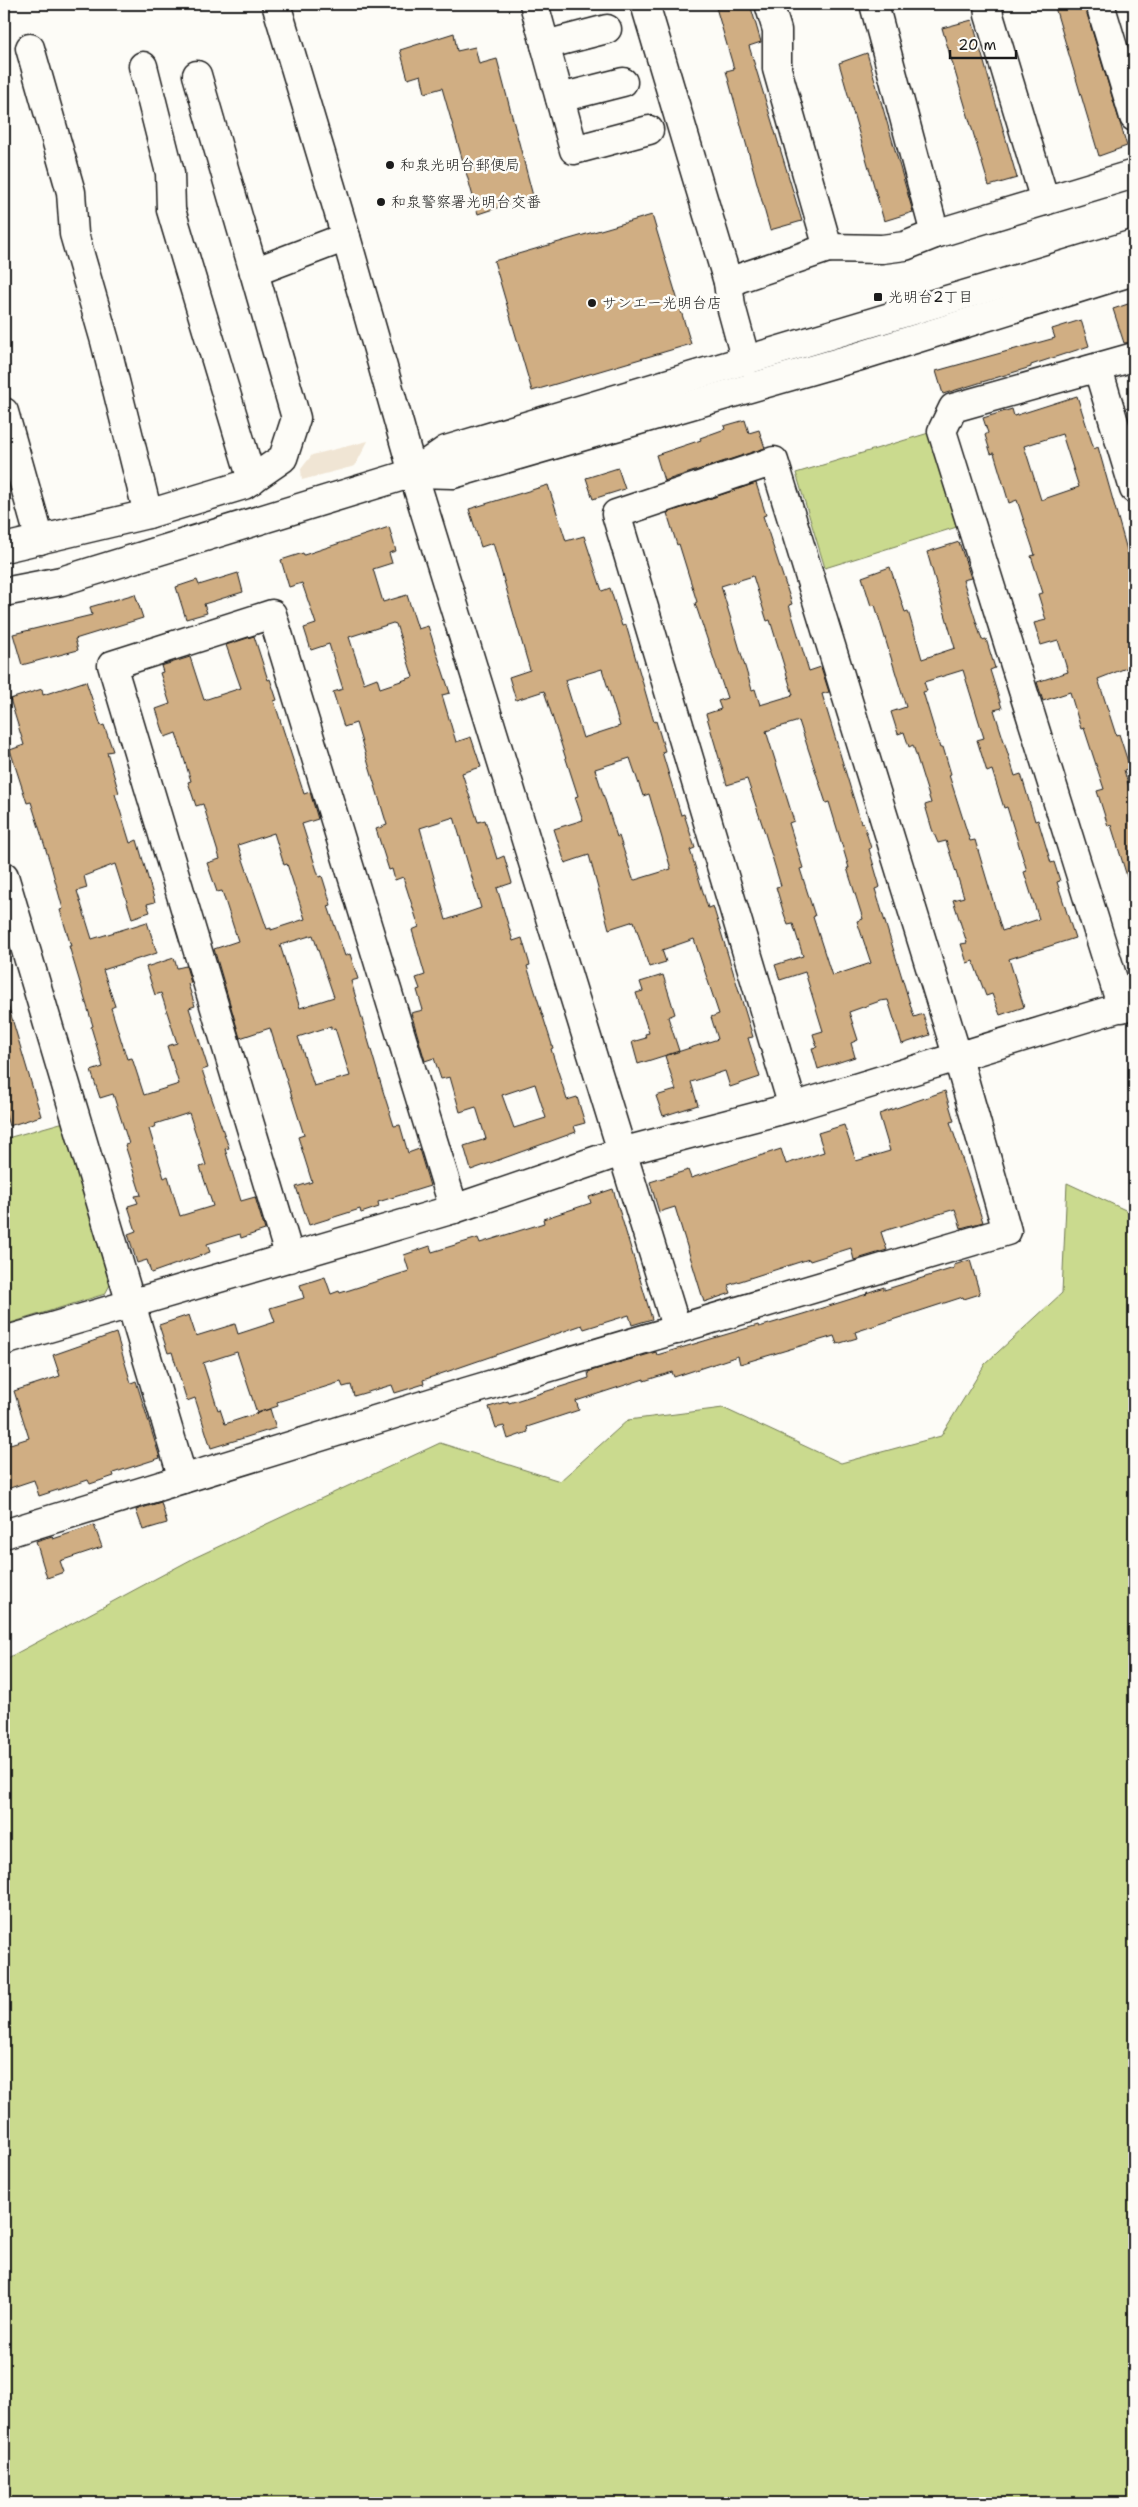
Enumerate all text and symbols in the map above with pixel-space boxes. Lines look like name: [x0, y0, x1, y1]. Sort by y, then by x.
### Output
scale bar: [950, 28, 1017, 60]
text: 20 m: [958, 35, 997, 55]
place label: 和泉光明台郵便局: [400, 155, 520, 175]
marker: 和泉光明台郵便局: [384, 159, 396, 171]
place label: 和泉警察署光明台交番: [391, 192, 541, 212]
marker: 和泉警察署光明台交番: [375, 196, 387, 208]
place label: 光明台2丁目: [888, 287, 974, 307]
marker: 光明台2丁目: [872, 291, 884, 303]
place label: サンエー光明台店: [602, 293, 722, 313]
marker: サンエー光明台店: [586, 297, 598, 309]

